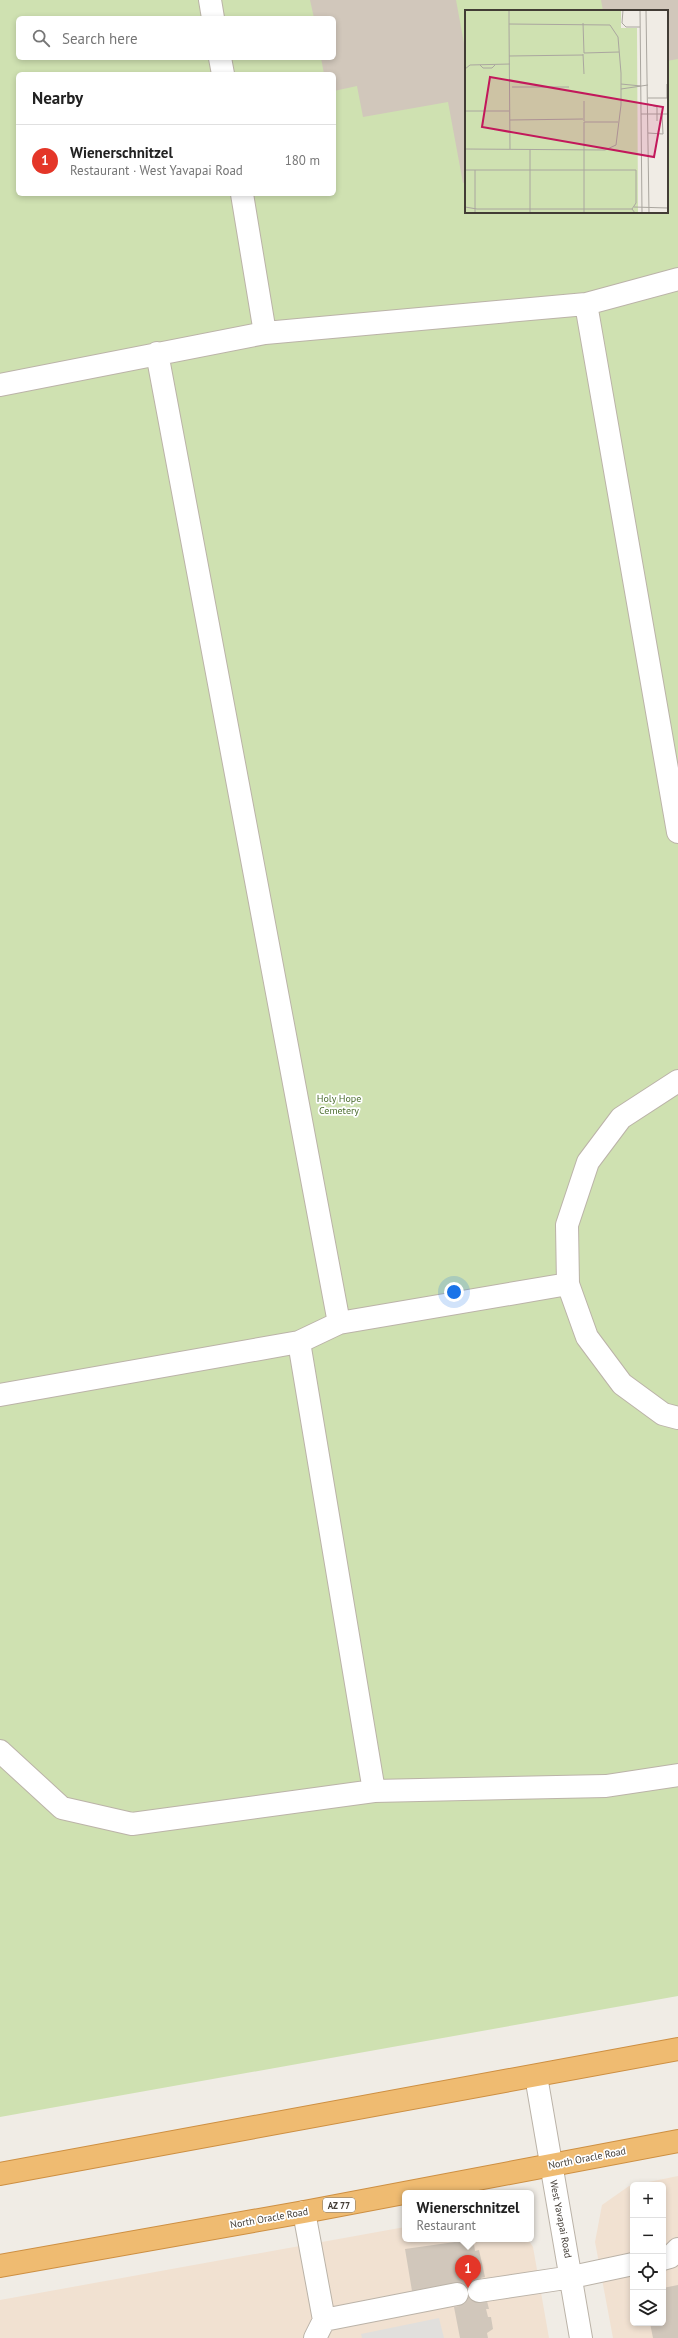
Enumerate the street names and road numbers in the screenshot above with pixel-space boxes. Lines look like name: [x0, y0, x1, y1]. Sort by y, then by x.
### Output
street label: North Oracle Road: [547, 2144, 627, 2172]
street label: West Yavapai Road: [547, 2179, 575, 2259]
road number: AZ 77: [323, 2198, 355, 2212]
street label: North Oracle Road: [229, 2205, 309, 2231]

